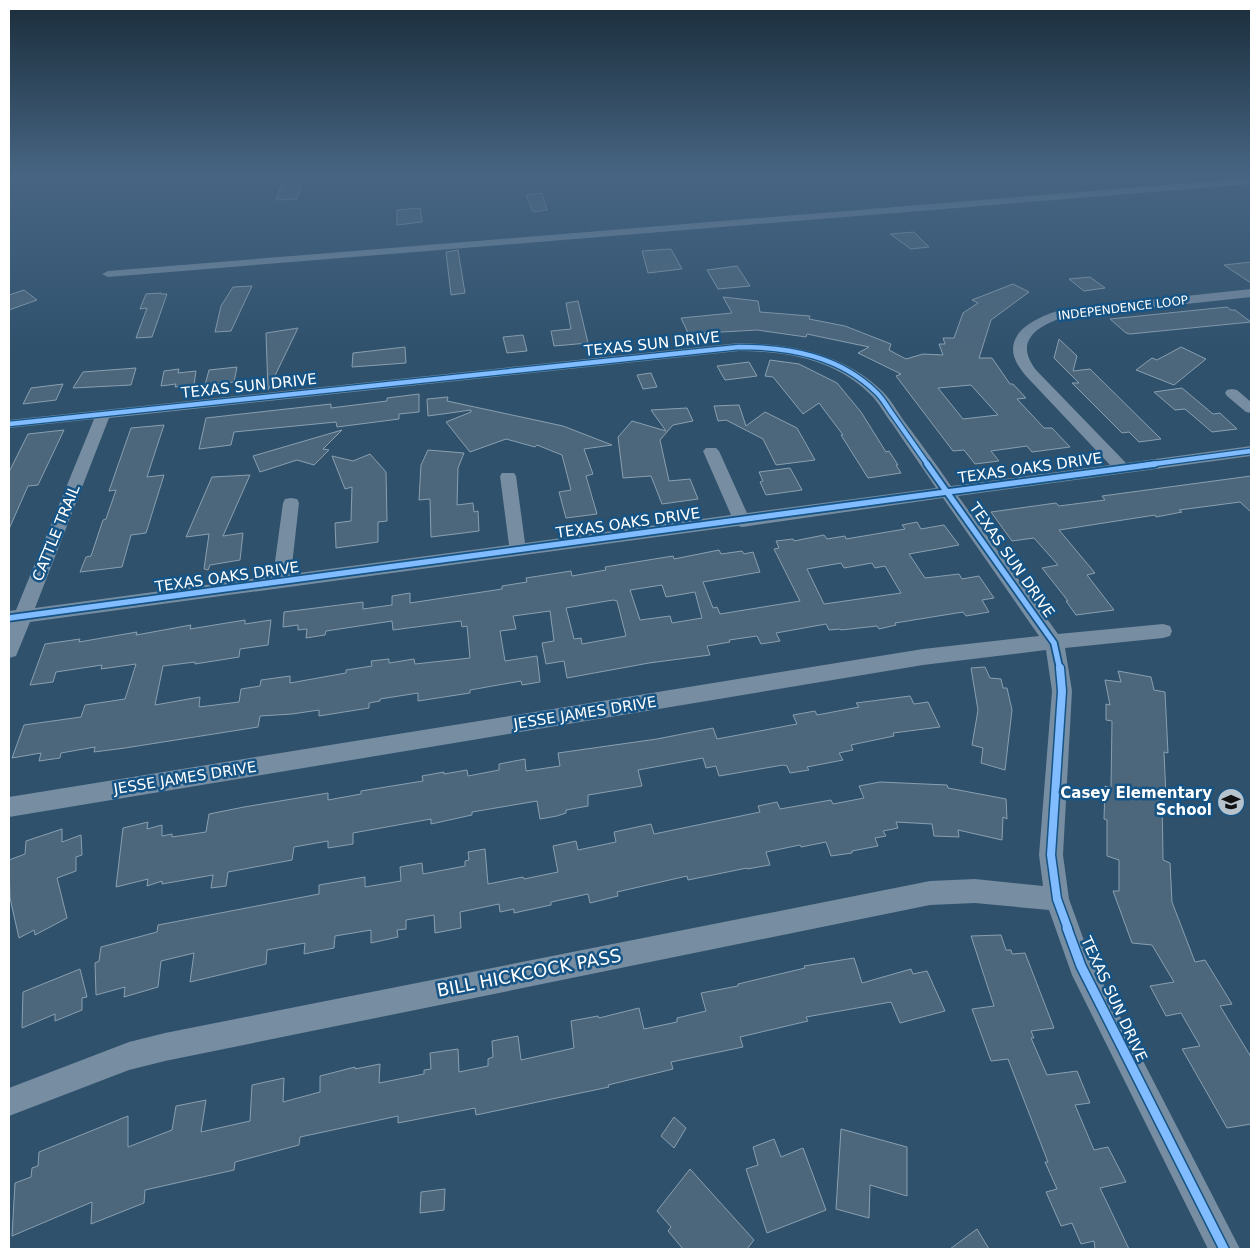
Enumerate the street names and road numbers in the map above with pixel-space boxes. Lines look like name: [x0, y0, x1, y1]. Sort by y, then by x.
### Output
street label: INDEPENDENCE LOOP: [1057, 293, 1189, 323]
street label: TEXAS SUN DRIVE: [582, 328, 721, 360]
street label: TEXAS SUN DRIVE: [179, 370, 318, 402]
street label: TEXAS OAKS DRIVE: [956, 449, 1103, 487]
street label: CATTLE TRAIL: [29, 482, 84, 584]
street label: TEXAS SUN DRIVE: [965, 498, 1058, 621]
street label: TEXAS OAKS DRIVE: [554, 504, 701, 542]
street label: TEXAS OAKS DRIVE: [153, 558, 300, 596]
street label: JESSE JAMES DRIVE: [511, 693, 658, 733]
street label: JESSE JAMES DRIVE: [111, 758, 258, 798]
street label: TEXAS SUN DRIVE: [1077, 933, 1151, 1064]
street label: BILL HICKCOCK PASS: [435, 944, 623, 1001]

